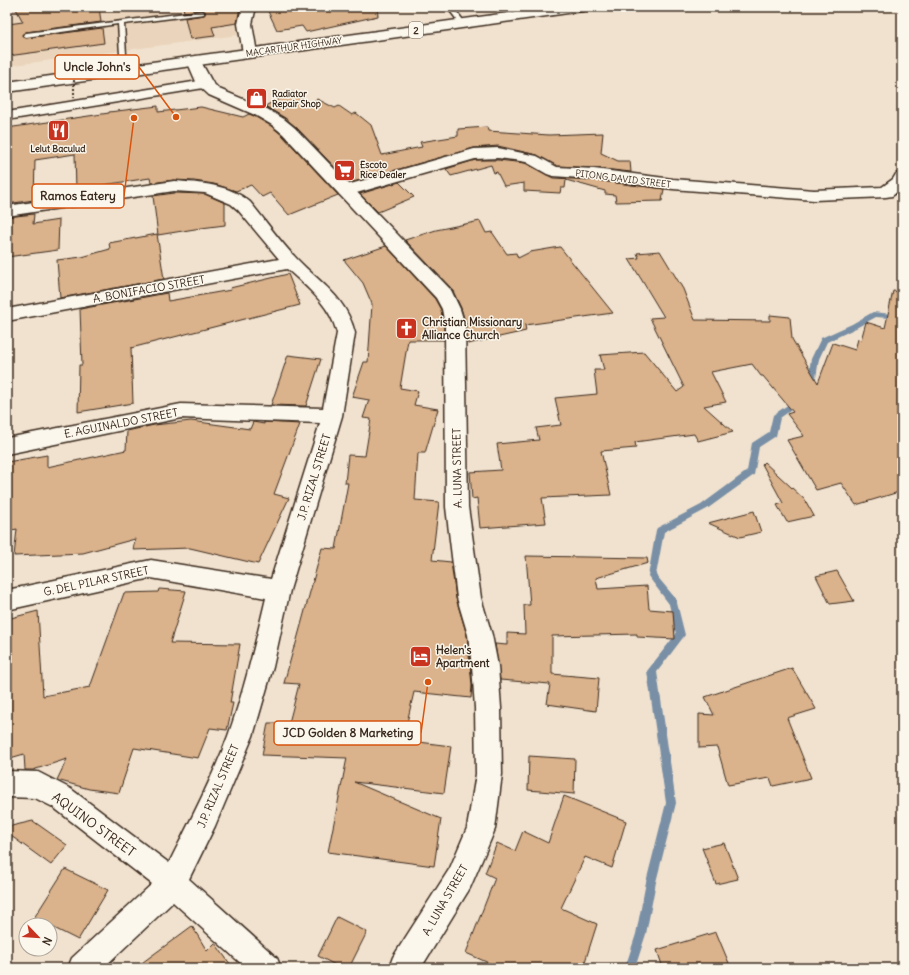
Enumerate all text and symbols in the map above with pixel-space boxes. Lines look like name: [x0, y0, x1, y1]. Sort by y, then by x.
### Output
road number: 2: [409, 22, 423, 38]
street label: MACARTHUR HIGHWAY: [245, 34, 343, 59]
callout: Uncle John's: [55, 55, 139, 79]
text: Uncle John's: [63, 59, 131, 74]
shop icon: Radiator Repair Shop: [244, 86, 270, 112]
place label: Radiator Repair Shop: [272, 88, 321, 110]
restaurant icon: Lelut Baculud: [45, 117, 71, 143]
place label: Lelut Baculud: [30, 143, 86, 154]
supermarket icon: Escoto Rice Dealer: [332, 157, 358, 183]
place label: Escoto Rice Dealer: [360, 159, 406, 180]
street label: PITONG DAVID STREET: [575, 167, 672, 190]
callout: Ramos Eatery: [32, 184, 124, 208]
text: Ramos Eatery: [40, 188, 116, 204]
street label: A. BONIFACIO STREET: [92, 272, 206, 306]
church icon: Christian Missionary Alliance Church: [393, 315, 419, 341]
place label: Christian Missionary Alliance Church: [422, 315, 522, 342]
street label: E. AGUINALDO STREET: [63, 405, 179, 441]
street label: A. LUNA STREET: [449, 428, 465, 508]
street label: J.P. RIZAL STREET: [294, 432, 334, 522]
street label: G. DEL PILAR STREET: [42, 563, 150, 599]
hotel icon: Helen's Apartment: [408, 643, 434, 669]
place label: Helen's Apartment: [436, 643, 490, 671]
callout: JCD Golden 8 Marketing: [274, 721, 421, 745]
text: JCD Golden 8 Marketing: [283, 725, 414, 741]
street label: J.P. RIZAL STREET: [194, 742, 242, 830]
street label: AQUINO STREET: [49, 788, 139, 861]
street label: A. LUNA STREET: [419, 862, 471, 938]
north arrow: [18, 917, 58, 957]
text: N: [39, 935, 55, 948]

